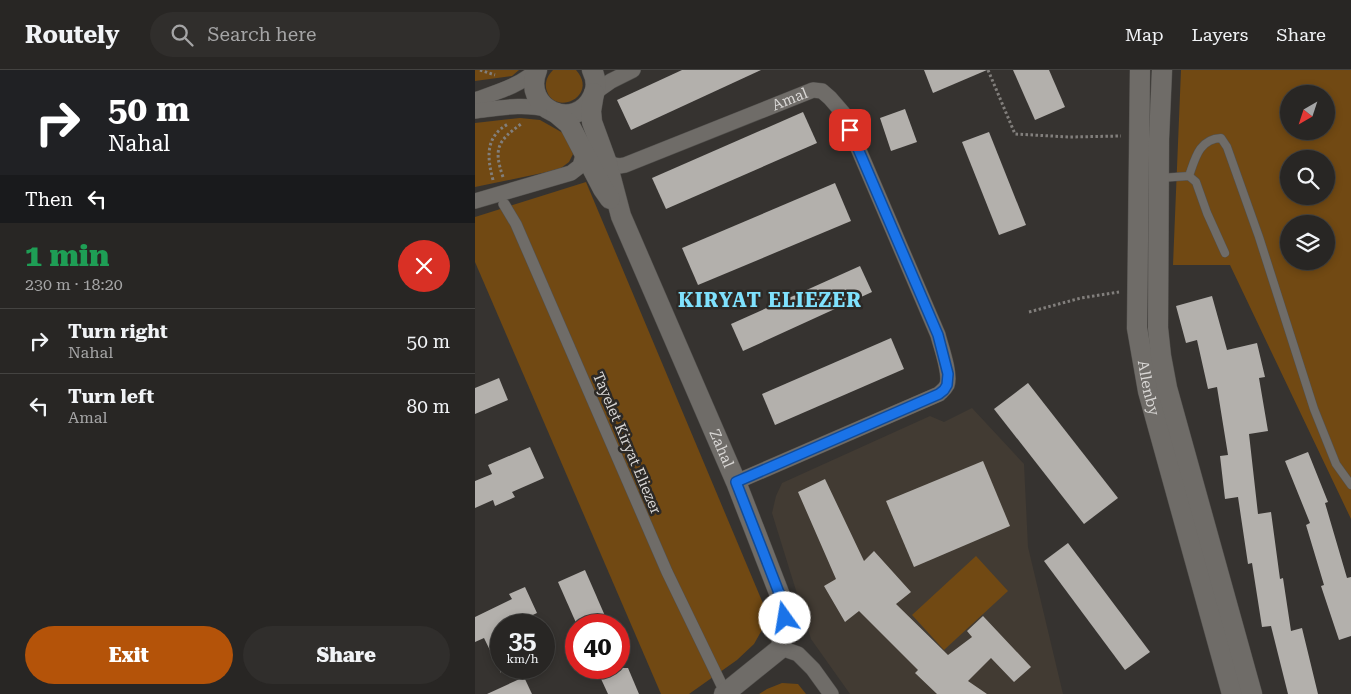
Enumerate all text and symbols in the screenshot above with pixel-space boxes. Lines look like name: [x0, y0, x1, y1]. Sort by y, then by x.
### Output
search box: [150, 12, 500, 57]
text: Routely: [25, 21, 120, 49]
icon: search: [168, 21, 196, 49]
text: Search here: [208, 23, 316, 46]
text: Map: [1125, 24, 1164, 45]
text: Layers: [1192, 24, 1248, 45]
text: Share: [1276, 24, 1326, 45]
street label: Amal: [769, 84, 811, 114]
north arrow: [1280, 85, 1335, 140]
map controls: [1280, 85, 1335, 270]
text: 50 m: [108, 89, 190, 130]
icon: right: [25, 90, 90, 155]
pin: [829, 109, 871, 151]
icon: arrive: [836, 116, 864, 144]
text: Nahal: [108, 131, 170, 156]
button: search: [1280, 150, 1335, 205]
icon: left: [83, 185, 111, 213]
text: Then: [25, 188, 73, 211]
button: layers: [1280, 215, 1335, 270]
text: 1 min: [25, 238, 109, 273]
button: close: [398, 240, 450, 292]
text: 230 m · 18:20: [25, 275, 123, 294]
district label: KIRYAT ELIEZER: [678, 288, 862, 312]
text: Turn right: [68, 320, 168, 343]
icon: right: [25, 327, 53, 355]
text: 50 m: [407, 330, 450, 353]
text: Nahal: [68, 343, 113, 362]
street label: Allenby: [1134, 359, 1163, 418]
street label: Tayelet Kiryat Eliezer: [589, 369, 665, 517]
text: Turn left: [68, 385, 154, 408]
icon: left: [25, 392, 53, 420]
text: 80 m: [407, 395, 450, 418]
text: Amal: [68, 408, 107, 427]
street label: Zahal: [705, 426, 738, 471]
position arrow: [758, 591, 810, 643]
speed limit sign: 40: [565, 614, 630, 679]
button: Exit: [25, 626, 233, 684]
button: Share: [243, 626, 450, 684]
text: 35: [508, 626, 537, 655]
text: km/h: [506, 652, 539, 666]

